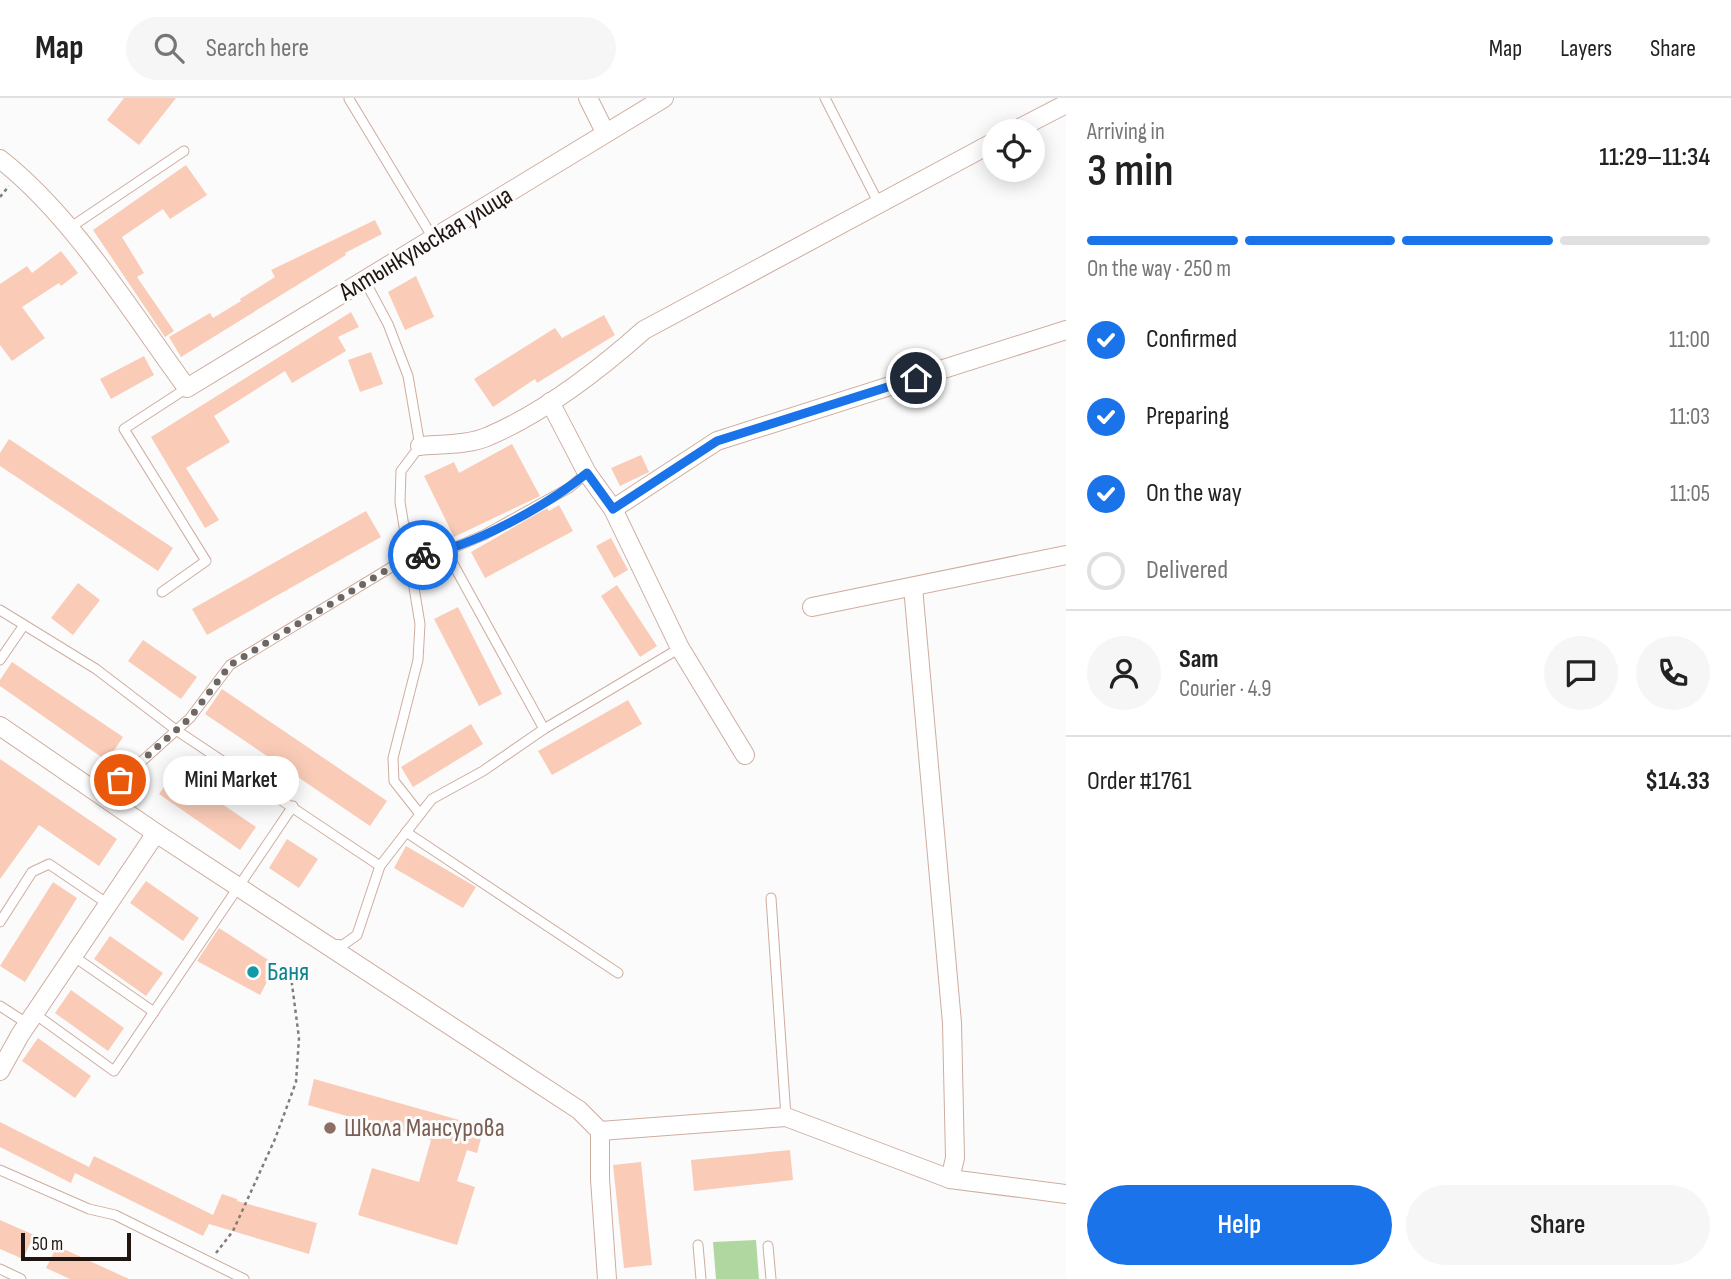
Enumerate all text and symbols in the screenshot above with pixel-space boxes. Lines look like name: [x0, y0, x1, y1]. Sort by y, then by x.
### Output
search box: [126, 17, 616, 80]
text: Map: [35, 28, 84, 68]
icon: search: [150, 29, 188, 67]
text: Search here: [206, 33, 309, 64]
text: Map: [1489, 34, 1522, 63]
text: Layers: [1560, 34, 1612, 63]
text: Share: [1650, 34, 1696, 63]
text: Arriving in: [1087, 118, 1165, 146]
map controls: [982, 119, 1045, 182]
button: locate: [982, 119, 1045, 182]
text: 11:29–11:34: [1599, 142, 1710, 173]
text: 3 min: [1087, 144, 1174, 199]
street label: Алтынкульская улица: [333, 180, 518, 308]
text: On the way · 250 m: [1087, 255, 1231, 283]
icon: check: [1087, 321, 1125, 359]
text: Confirmed: [1146, 324, 1237, 355]
text: 11:00: [1669, 326, 1710, 354]
pin: [886, 348, 946, 408]
icon: home: [897, 359, 935, 397]
icon: check: [1087, 398, 1125, 436]
text: Preparing: [1146, 401, 1229, 432]
text: 11:03: [1670, 403, 1710, 431]
icon: check: [1087, 475, 1125, 513]
text: On the way: [1146, 478, 1242, 509]
text: 11:05: [1670, 480, 1710, 508]
courier: [388, 520, 458, 590]
icon: bike: [404, 536, 442, 574]
text: Delivered: [1146, 555, 1228, 586]
button: person: [1087, 636, 1161, 710]
button: chat: [1544, 636, 1618, 710]
button: phone: [1636, 636, 1710, 710]
text: Sam: [1179, 644, 1219, 675]
text: Courier · 4.9: [1179, 675, 1271, 703]
pin: [90, 750, 150, 810]
callout: Mini Market: [162, 756, 298, 804]
icon: bag: [101, 761, 139, 799]
text: Mini Market: [185, 766, 277, 794]
text: Order #1761: [1087, 766, 1192, 797]
text: $14.33: [1645, 766, 1710, 797]
place label: Баня: [267, 957, 309, 988]
marker: Баня: [245, 964, 261, 980]
place label: Школа Мансурова: [344, 1113, 505, 1144]
marker: Школа Мансурова: [322, 1120, 338, 1136]
button: Help: [1087, 1185, 1392, 1265]
button: Share: [1406, 1185, 1710, 1265]
scale bar: [21, 1230, 131, 1262]
text: 50 m: [32, 1233, 63, 1256]

